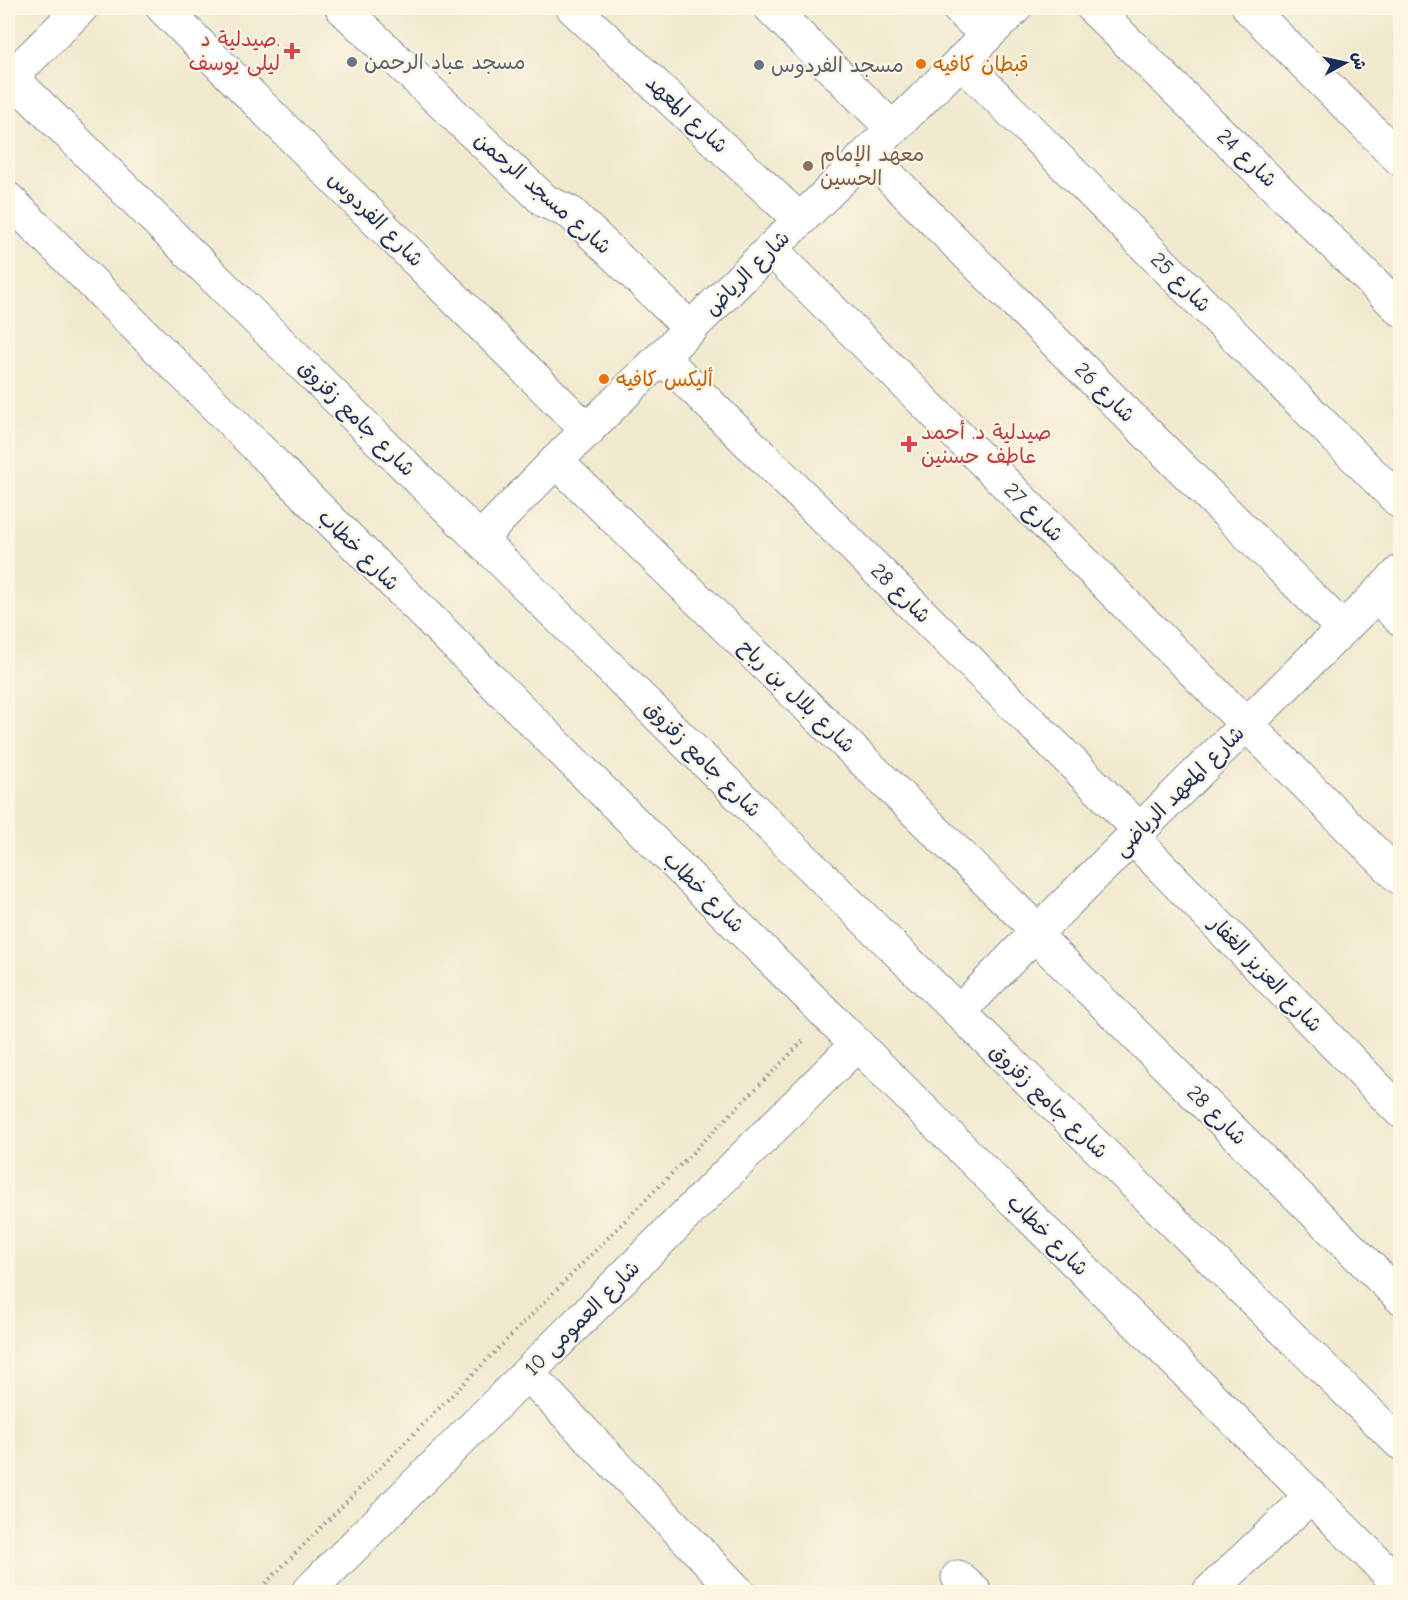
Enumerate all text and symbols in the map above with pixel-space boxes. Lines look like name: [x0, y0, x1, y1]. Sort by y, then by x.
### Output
place label: صيدلية د. ليلى يوسف: [189, 27, 280, 77]
north arrow: [1315, 33, 1375, 93]
marker: صيدلية د. ليلى يوسف: [285, 44, 299, 58]
place label: مسجد عباد الرحمن: [364, 50, 525, 75]
text: ش: [1349, 51, 1369, 71]
place label: قبطان كافيه: [933, 52, 1029, 77]
place label: مسجد الفردوس: [771, 53, 904, 79]
marker: مسجد عباد الرحمن: [345, 55, 359, 69]
marker: قبطان كافيه: [914, 57, 928, 71]
marker: مسجد الفردوس: [752, 58, 766, 72]
street label: شارع المعهد: [639, 70, 733, 160]
street label: شارع 24: [1210, 124, 1282, 194]
street label: شارع مسجد الرحمن: [468, 127, 616, 261]
place label: معهد الإمام الحسين: [820, 142, 924, 190]
marker: معهد الإمام الحسين: [801, 159, 815, 173]
street label: شارع الفردوس: [321, 167, 428, 274]
street label: شارع الرياض: [700, 226, 797, 323]
street label: شارع 25: [1144, 247, 1216, 319]
street label: شارع جامع زقزوق: [292, 355, 420, 483]
street label: شارع 26: [1068, 357, 1140, 429]
place label: أليكس كافيه: [616, 367, 713, 391]
marker: أليكس كافيه: [597, 372, 611, 386]
place label: صيدلية د. أحمد عاطف حسنين: [921, 420, 1051, 468]
marker: صيدلية د. أحمد عاطف حسنين: [902, 437, 916, 451]
street label: شارع 27: [997, 478, 1068, 549]
street label: شارع خطاب: [311, 505, 404, 598]
street label: شارع 28: [864, 558, 936, 630]
street label: شارع بلال بن رباح: [732, 634, 860, 760]
street label: شارع جامع زقزوق: [638, 696, 766, 824]
street label: شارع المعهد الرياضى: [1109, 721, 1251, 863]
street label: شارع خطاب: [656, 847, 749, 940]
street label: شارع العزيز الغفار: [1201, 910, 1327, 1039]
street label: شارع جامع زقزوق: [983, 1039, 1113, 1165]
street label: شارع 28: [1180, 1080, 1252, 1152]
street label: شارع خطاب: [1000, 1190, 1093, 1283]
street label: شارع العمومى 10: [519, 1255, 647, 1383]

